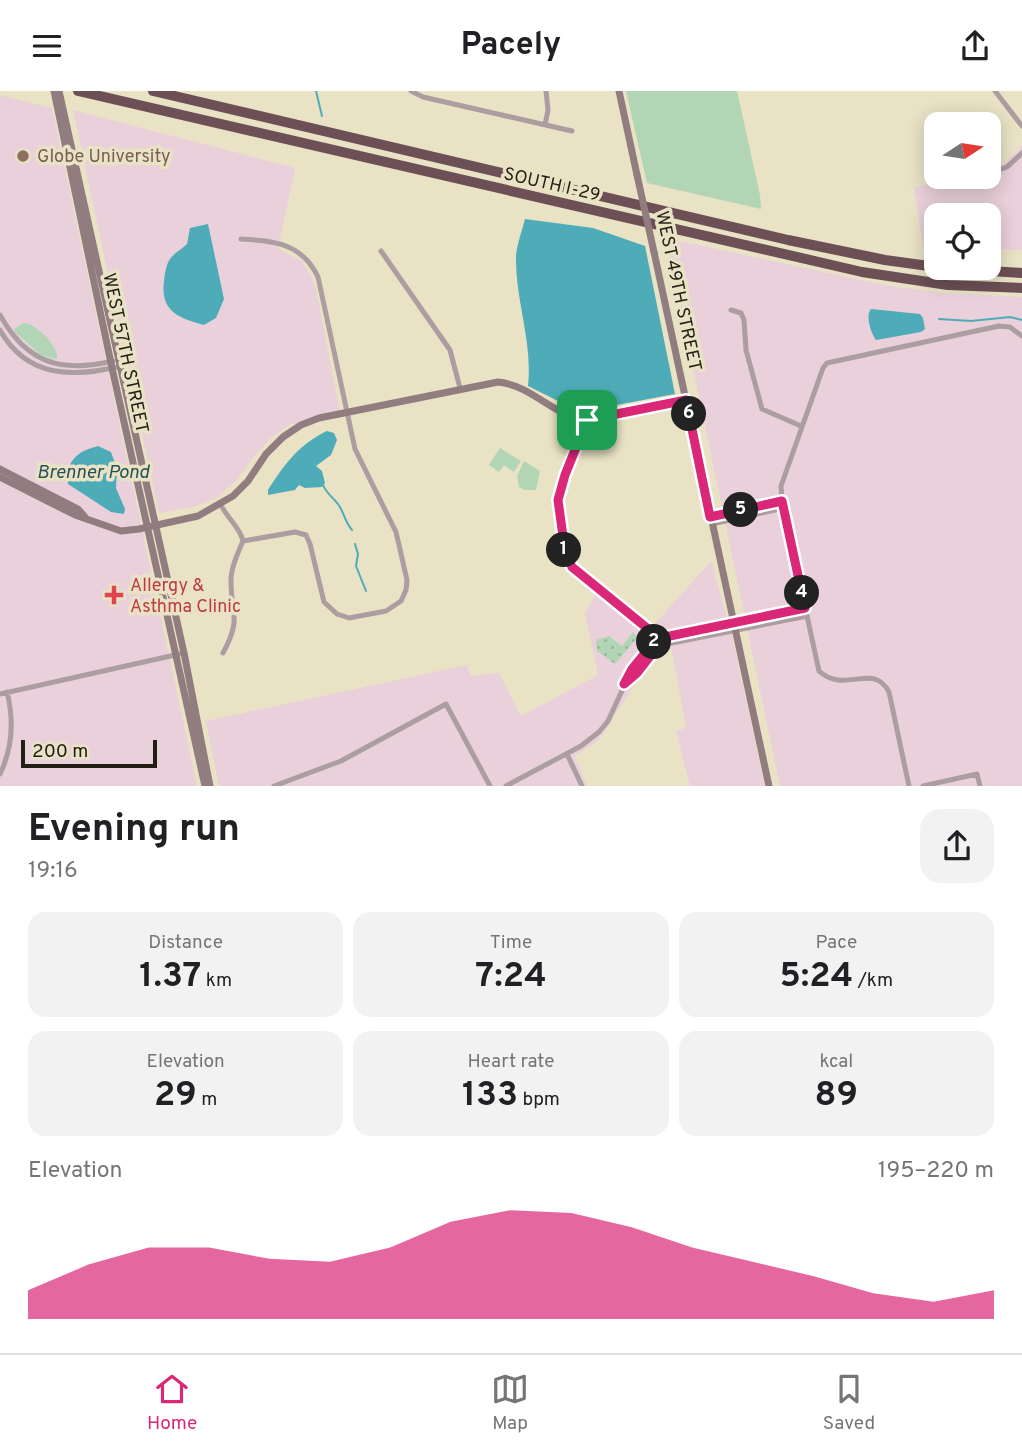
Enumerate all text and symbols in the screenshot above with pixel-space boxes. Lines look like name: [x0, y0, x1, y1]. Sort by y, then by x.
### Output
text: Pacely: [461, 26, 561, 66]
icon: menu: [28, 27, 66, 65]
icon: share: [956, 27, 994, 65]
north arrow: [924, 112, 1001, 189]
map controls: [924, 112, 1001, 280]
place label: Globe University: [37, 146, 170, 169]
marker: Globe University: [15, 148, 31, 164]
street label: SOUTH I-29: [501, 163, 602, 208]
button: locate: [924, 203, 1001, 280]
street label: WEST 49TH STREET: [649, 209, 706, 373]
street label: WEST 57TH STREET: [96, 271, 153, 435]
pin: [557, 390, 617, 450]
pin: 6: [672, 397, 706, 431]
icon: arrive: [568, 401, 606, 439]
text: 6: [683, 401, 694, 425]
water label: Brenner Pond: [37, 461, 151, 485]
pin: 5: [724, 493, 758, 527]
text: 5: [735, 497, 746, 521]
pin: 1: [546, 533, 582, 567]
text: 1: [560, 537, 567, 561]
place label: Allergy & Asthma Clinic: [130, 575, 241, 619]
pin: 4: [784, 575, 820, 611]
text: 4: [795, 580, 808, 604]
marker: Allergy & Asthma Clinic: [104, 585, 124, 605]
pin: 2: [636, 625, 672, 659]
text: 2: [648, 629, 659, 653]
scale bar: [21, 737, 158, 769]
text: 200 m: [32, 740, 88, 764]
text: Evening run: [28, 806, 240, 855]
button: share: [920, 809, 994, 883]
text: 19:16: [28, 857, 78, 886]
text: Distance: [148, 931, 223, 955]
text: Time: [490, 931, 532, 955]
text: Pace: [815, 931, 857, 955]
text: 1.37: [139, 955, 201, 999]
text: 7:24: [475, 955, 547, 999]
text: 5:24: [779, 955, 853, 999]
text: km: [201, 969, 232, 993]
text: /km: [853, 969, 893, 993]
text: Elevation: [147, 1050, 225, 1074]
text: Heart rate: [468, 1050, 554, 1074]
text: kcal: [819, 1050, 853, 1074]
text: 29: [154, 1074, 197, 1118]
text: 133: [462, 1074, 518, 1118]
text: 89: [815, 1074, 858, 1118]
text: m: [197, 1088, 217, 1112]
text: bpm: [518, 1088, 560, 1112]
text: Elevation: [28, 1157, 123, 1186]
text: 195–220 m: [878, 1157, 994, 1186]
tab: Home: [147, 1370, 197, 1436]
tab: Map: [491, 1370, 529, 1436]
tab: Saved: [823, 1370, 875, 1436]

